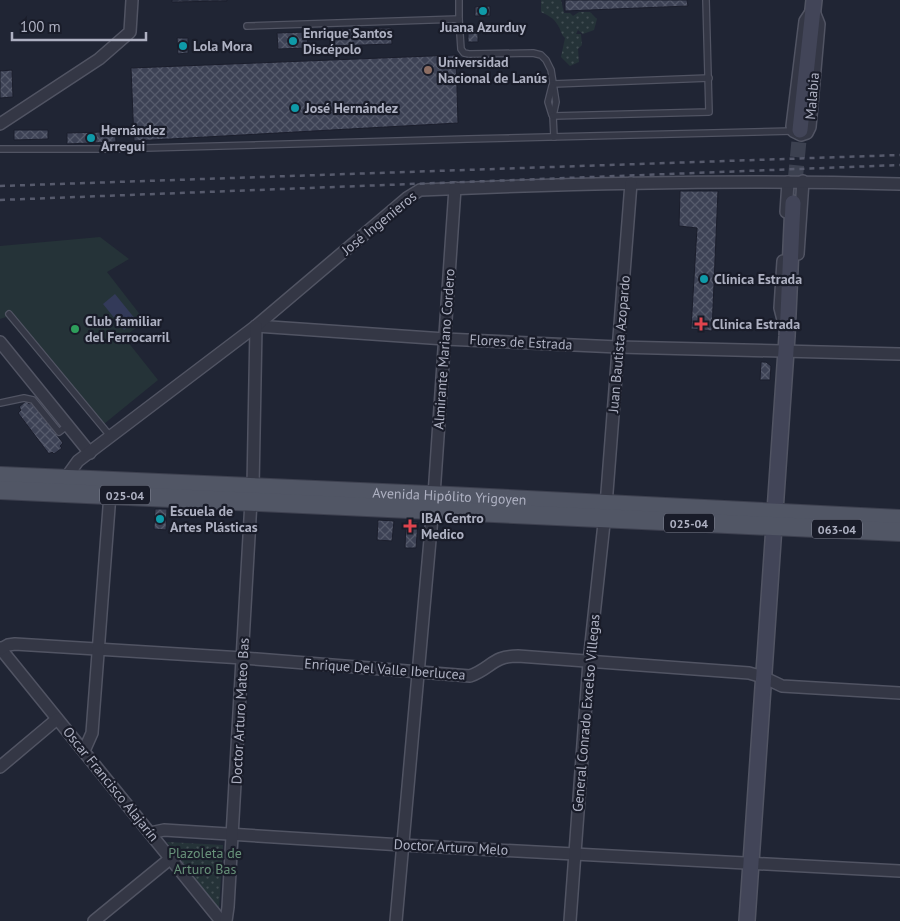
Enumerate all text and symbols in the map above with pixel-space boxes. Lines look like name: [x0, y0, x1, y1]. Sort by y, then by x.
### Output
marker: Juana Azurduy: [477, 5, 489, 17]
scale bar: [12, 10, 146, 42]
text: 100 m: [20, 17, 61, 36]
place label: Juana Azurduy: [439, 18, 526, 36]
place label: Enrique Santos Discépolo: [303, 24, 393, 58]
marker: Enrique Santos Discépolo: [287, 35, 299, 47]
place label: Lola Mora: [193, 37, 252, 55]
marker: Lola Mora: [177, 40, 189, 52]
place label: Universidad Nacional de Lanús: [438, 53, 547, 87]
marker: Universidad Nacional de Lanús: [422, 64, 434, 76]
street label: Malabia: [801, 72, 823, 120]
place label: José Hernández: [304, 99, 398, 117]
marker: José Hernández: [289, 102, 301, 114]
place label: Hernández Arregui: [101, 121, 165, 155]
marker: Hernández Arregui: [85, 132, 97, 144]
street label: José Ingenieros: [337, 187, 420, 259]
street label: Almirante Mariano Cordero: [429, 268, 459, 430]
place label: Clínica Estrada: [714, 270, 802, 288]
marker: Clínica Estrada: [698, 273, 710, 285]
street label: Juan Bautista Azopardo: [604, 275, 634, 414]
place label: Club familiar del Ferrocarril: [85, 312, 170, 346]
place label: Clinica Estrada: [712, 315, 800, 333]
marker: Clinica Estrada: [694, 317, 708, 331]
marker: Club familiar del Ferrocarril: [69, 323, 81, 335]
street label: Flores de Estrada: [469, 330, 573, 354]
street label: Avenida Hipólito Yrigoyen: [372, 484, 527, 509]
road number: 025-04: [100, 486, 150, 504]
place label: Escuela de Artes Plásticas: [170, 502, 258, 536]
place label: IBA Centro Medico: [421, 509, 484, 543]
marker: Escuela de Artes Plásticas: [154, 513, 166, 525]
road number: 025-04: [664, 514, 714, 532]
marker: IBA Centro Medico: [403, 519, 417, 533]
road number: 063-04: [812, 520, 862, 538]
street label: General Conrado Excelso Villegas: [568, 613, 604, 813]
street label: Doctor Arturo Mateo Bas: [227, 637, 253, 785]
street label: Enrique Del Valle Iberlucea: [304, 654, 466, 684]
street label: Oscar Francisco Alajarín: [59, 723, 163, 845]
street label: Doctor Arturo Melo: [393, 835, 509, 859]
park label: Plazoleta de Arturo Bas: [168, 844, 242, 878]

